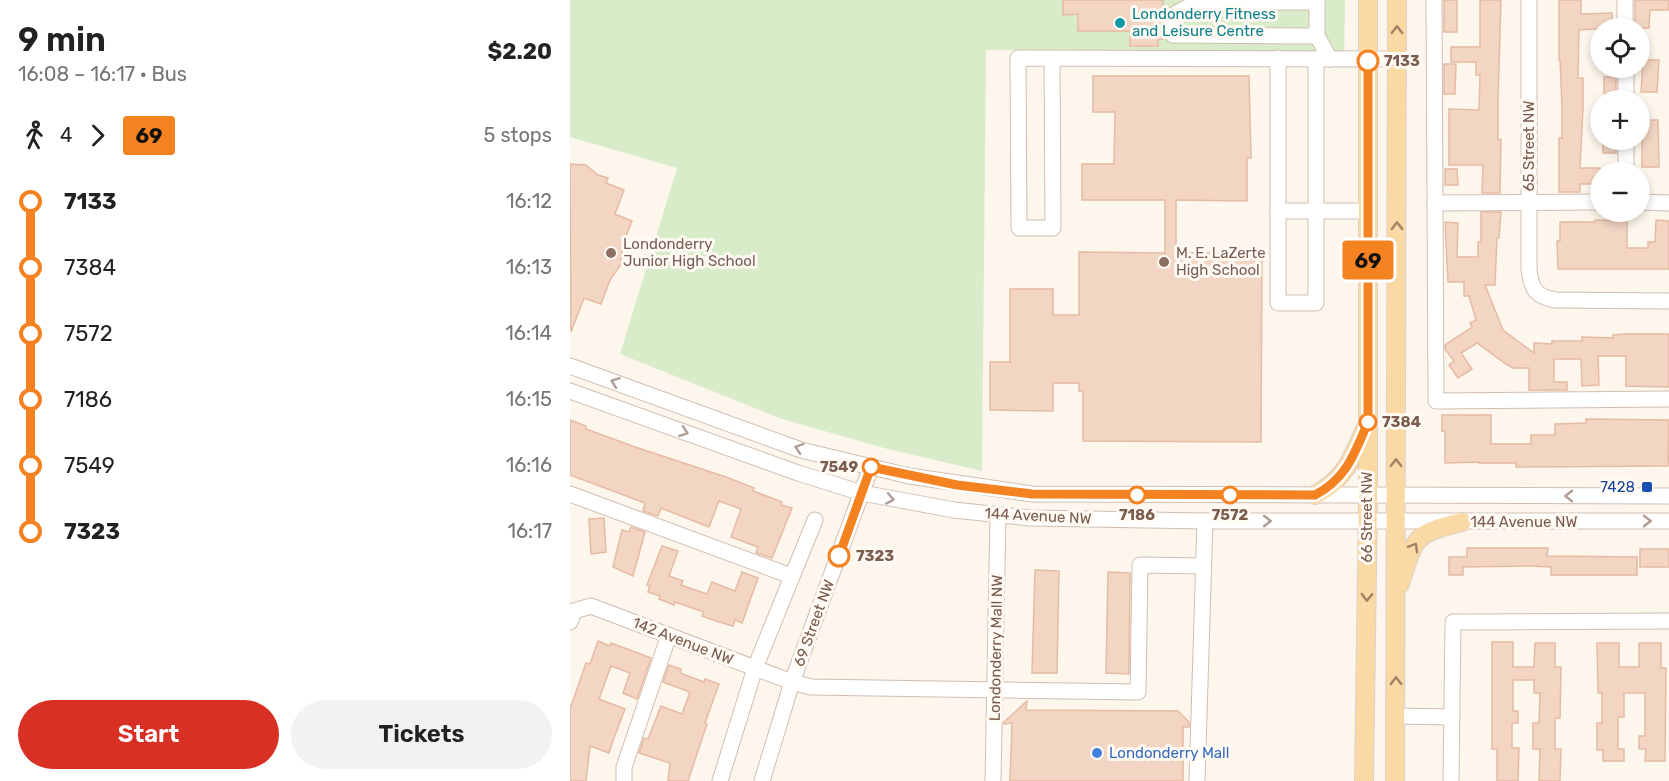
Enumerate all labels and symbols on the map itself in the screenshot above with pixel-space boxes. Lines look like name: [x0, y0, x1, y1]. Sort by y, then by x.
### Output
place label: Londonderry Fitness and Leisure Centre: [1132, 5, 1276, 40]
marker: Londonderry Fitness and Leisure Centre: [1113, 16, 1127, 30]
one-way arrow: [1391, 25, 1403, 34]
marker: 7133: [1357, 50, 1379, 72]
place label: 7133: [1384, 52, 1420, 70]
street label: 65 Street NW: [1520, 100, 1538, 192]
one-way arrow: [1391, 222, 1403, 231]
place label: Londonderry Junior High School: [623, 235, 756, 270]
line badge: 69: [1341, 240, 1395, 280]
place label: M. E. LaZerte High School: [1176, 244, 1266, 279]
marker: Londonderry Junior High School: [604, 246, 618, 260]
marker: M. E. LaZerte High School: [1157, 255, 1171, 269]
one-way arrow: [611, 377, 621, 390]
marker: 7384: [1359, 413, 1377, 431]
place label: 7384: [1382, 413, 1421, 431]
one-way arrow: [678, 425, 689, 438]
one-way arrow: [794, 443, 805, 456]
place label: 7549: [820, 458, 858, 476]
marker: 7549: [862, 458, 880, 476]
one-way arrow: [1390, 459, 1402, 468]
street label: 66 Street NW: [1358, 471, 1376, 563]
place label: 7428: [1600, 478, 1635, 496]
marker: 7428: [1640, 480, 1654, 494]
marker: 7186: [1128, 486, 1146, 504]
marker: 7572: [1221, 486, 1239, 504]
one-way arrow: [1564, 490, 1573, 502]
one-way arrow: [884, 491, 894, 504]
street label: 144 Avenue NW: [984, 504, 1092, 528]
place label: 7186: [1119, 506, 1155, 524]
place label: 7572: [1212, 506, 1249, 524]
street label: 144 Avenue NW: [1471, 513, 1577, 531]
one-way arrow: [1262, 515, 1271, 527]
one-way arrow: [1642, 515, 1651, 527]
one-way arrow: [1407, 543, 1419, 553]
marker: 7323: [828, 545, 850, 567]
place label: 7323: [856, 547, 894, 565]
street label: Londonderry Mall NW: [986, 575, 1006, 721]
street label: 69 Street NW: [790, 577, 838, 669]
one-way arrow: [1361, 592, 1373, 601]
street label: 142 Avenue NW: [630, 614, 736, 668]
one-way arrow: [1390, 676, 1402, 685]
place label: Londonderry Mall: [1109, 744, 1229, 762]
marker: Londonderry Mall: [1090, 746, 1104, 760]

